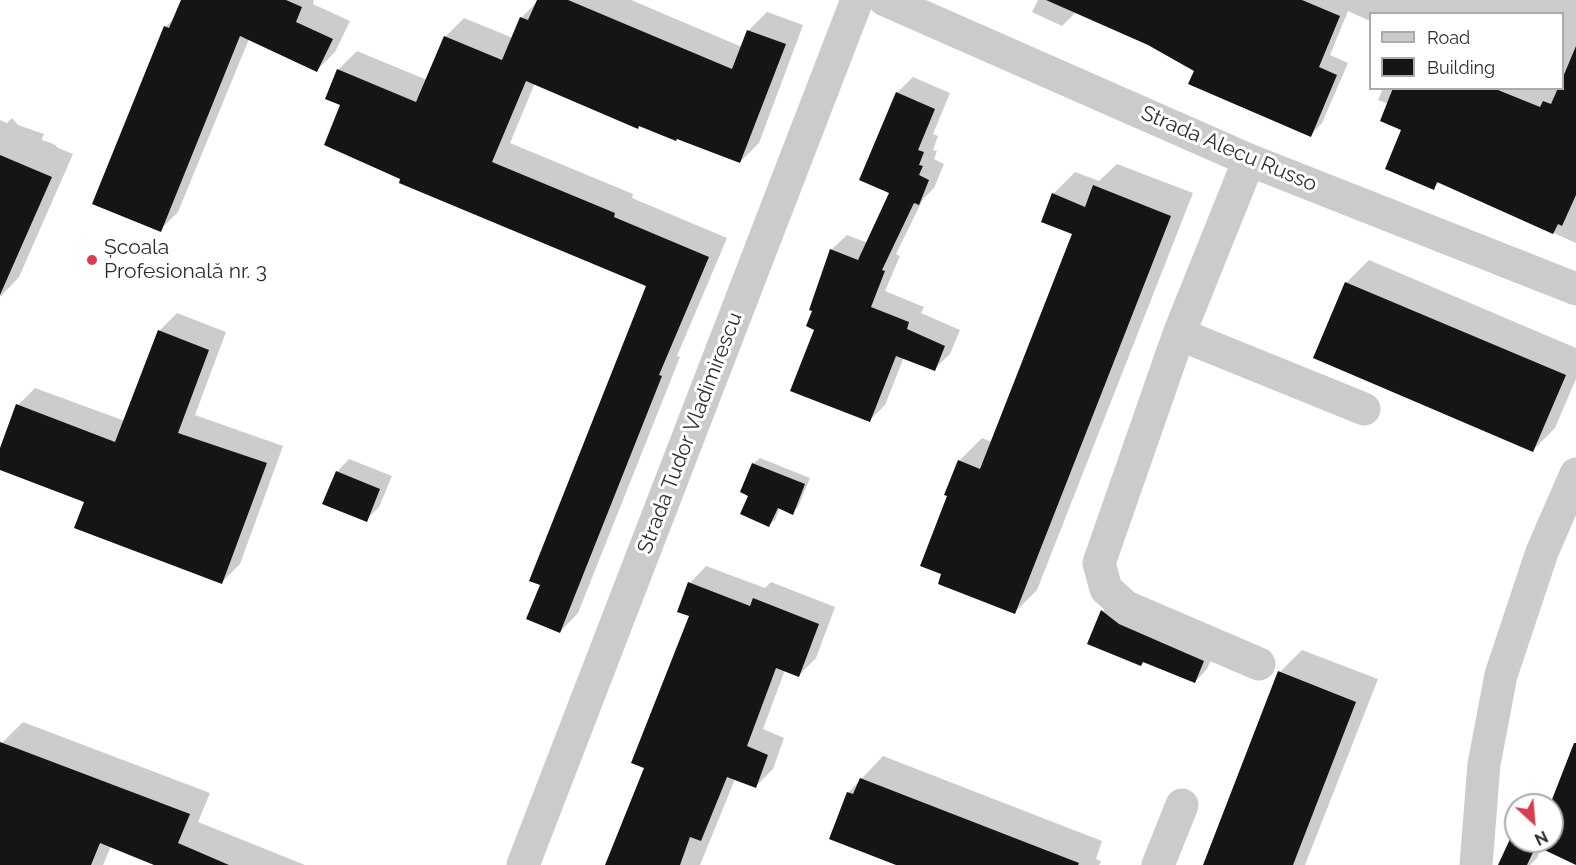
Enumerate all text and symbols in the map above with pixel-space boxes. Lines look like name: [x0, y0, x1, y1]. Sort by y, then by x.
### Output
legend: [1369, 12, 1564, 90]
text: Road: [1427, 27, 1470, 48]
text: Building: [1427, 57, 1495, 78]
street label: Strada Alecu Russo: [1137, 101, 1321, 197]
place label: Școala Profesională nr. 3: [104, 235, 267, 285]
marker: Școala Profesională nr. 3: [85, 253, 99, 267]
street label: Strada Tudor Vladimirescu: [632, 309, 748, 557]
north arrow: [1504, 793, 1564, 853]
text: N: [1532, 827, 1551, 849]

